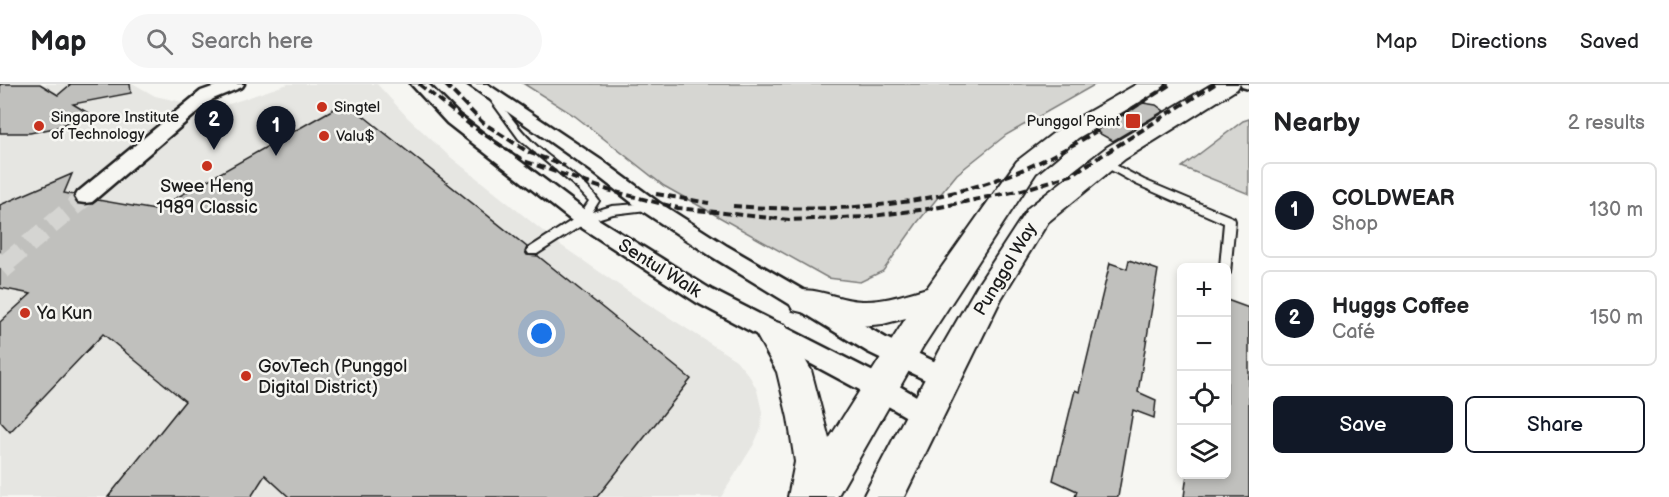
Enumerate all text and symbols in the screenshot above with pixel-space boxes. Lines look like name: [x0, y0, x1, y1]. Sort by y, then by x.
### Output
search box: [122, 14, 542, 68]
text: Map: [30, 25, 86, 58]
icon: search: [143, 25, 176, 58]
text: Search here: [191, 28, 313, 55]
text: Map: [1375, 29, 1418, 54]
text: Directions: [1451, 29, 1547, 54]
text: Saved: [1580, 29, 1639, 54]
place label: Singtel: [334, 98, 380, 117]
pin: 2: [194, 100, 234, 150]
marker: Singtel: [315, 100, 329, 114]
pin: 1: [256, 106, 296, 156]
place label: Singapore Institute of Technology: [51, 108, 179, 144]
text: Nearby: [1273, 108, 1360, 139]
text: 2 results: [1568, 111, 1645, 135]
place label: Punggol Point: [1027, 112, 1120, 131]
marker: Punggol Point: [1124, 112, 1142, 130]
marker: Singapore Institute of Technology: [32, 119, 46, 133]
place label: Valu$: [336, 127, 375, 146]
marker: Valu$: [317, 129, 331, 143]
marker: Swee Heng 1989 Classic: [200, 159, 214, 173]
place label: Swee Heng 1989 Classic: [156, 176, 258, 218]
text: COLDWEAR: [1332, 185, 1455, 212]
text: 1: [1290, 198, 1299, 222]
text: 130 m: [1589, 198, 1643, 222]
text: Shop: [1332, 212, 1378, 236]
street label: Punggol Way: [970, 218, 1042, 319]
street label: Sentul Walk: [614, 235, 705, 302]
map controls: [1177, 263, 1231, 479]
button: +: [1177, 263, 1231, 317]
text: Huggs Coffee: [1332, 293, 1469, 320]
place label: Ya Kun: [36, 303, 92, 324]
marker: Ya Kun: [18, 306, 32, 320]
text: 2: [1289, 306, 1300, 330]
text: 150 m: [1590, 306, 1643, 330]
button: −: [1177, 317, 1231, 371]
your location: [527, 319, 556, 348]
text: Café: [1332, 320, 1375, 344]
place label: GovTech (Punggol Digital District): [258, 356, 407, 398]
marker: GovTech (Punggol Digital District): [239, 369, 253, 383]
button: locate: [1177, 371, 1231, 425]
button: Save: [1273, 396, 1453, 453]
button: Share: [1465, 396, 1645, 453]
button: layers: [1177, 425, 1231, 479]

